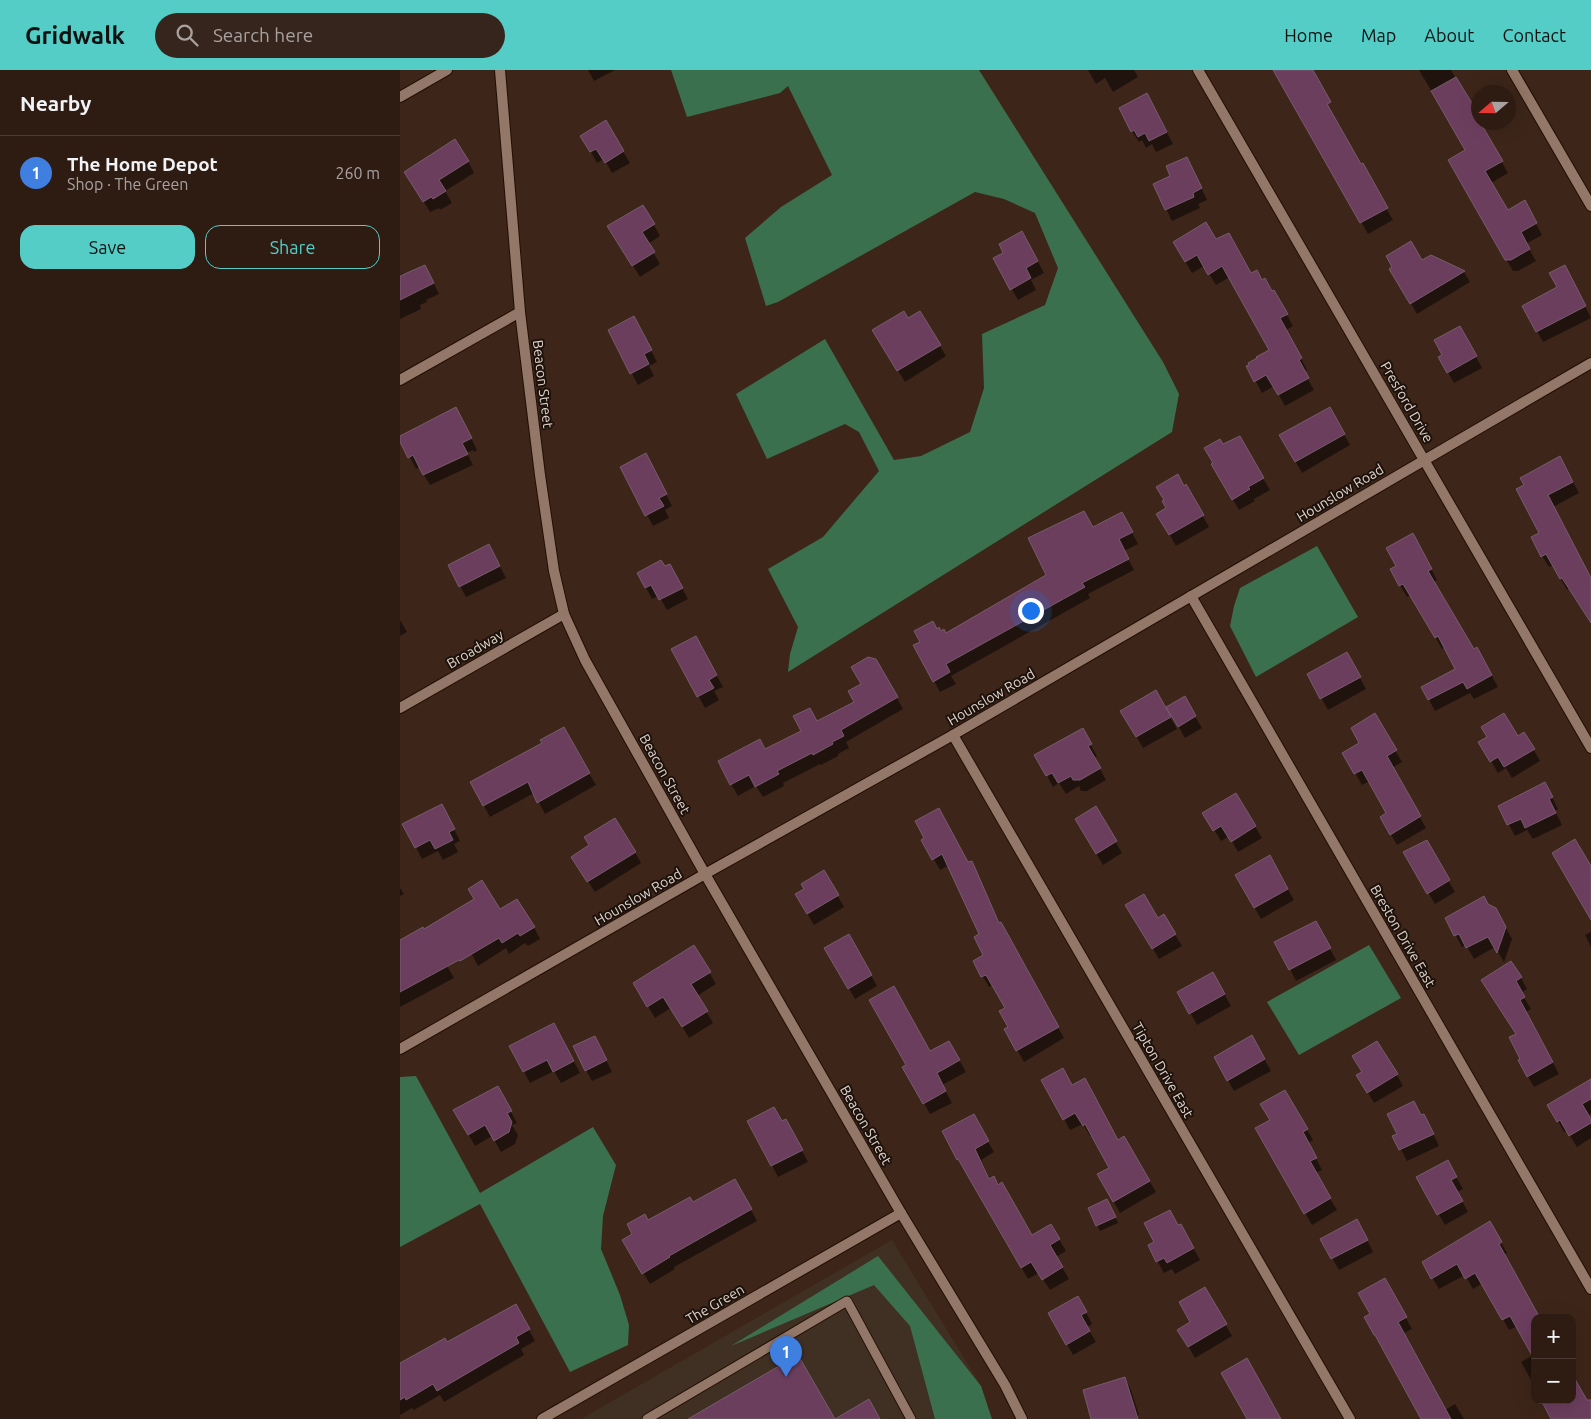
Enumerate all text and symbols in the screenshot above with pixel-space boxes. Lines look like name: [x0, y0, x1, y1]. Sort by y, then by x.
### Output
search box: [155, 13, 505, 58]
icon: search: [173, 21, 201, 49]
text: Gridwalk: [25, 22, 125, 49]
text: Search here: [213, 24, 313, 46]
text: Home: [1284, 25, 1333, 45]
text: Map: [1361, 25, 1396, 45]
text: About: [1424, 25, 1474, 45]
text: Contact: [1502, 25, 1566, 45]
north arrow: [1471, 85, 1516, 130]
text: Nearby: [20, 91, 91, 115]
text: The Home Depot: [67, 153, 218, 175]
text: 1: [31, 164, 41, 182]
text: 260 m: [335, 164, 380, 182]
text: Shop · The Green: [67, 175, 189, 193]
button: Save: [20, 225, 195, 269]
button: Share: [205, 225, 380, 269]
street label: Beacon Street: [530, 339, 556, 430]
street label: Presford Drive: [1377, 359, 1437, 445]
street label: Hounslow Road: [1294, 461, 1386, 525]
your location: [1018, 598, 1044, 624]
street label: Broadway: [444, 626, 506, 672]
street label: Hounslow Road: [944, 666, 1038, 728]
street label: Beacon Street: [636, 731, 694, 817]
street label: Hounslow Road: [591, 866, 685, 928]
street label: Breston Drive East: [1367, 882, 1439, 991]
street label: Tipton Drive East: [1129, 1019, 1197, 1121]
street label: Beacon Street: [837, 1083, 895, 1168]
street label: The Green: [683, 1281, 747, 1327]
map controls: [1531, 1314, 1576, 1404]
button: +: [1531, 1314, 1576, 1359]
pin: 1: [770, 1336, 802, 1377]
button: −: [1531, 1359, 1576, 1404]

